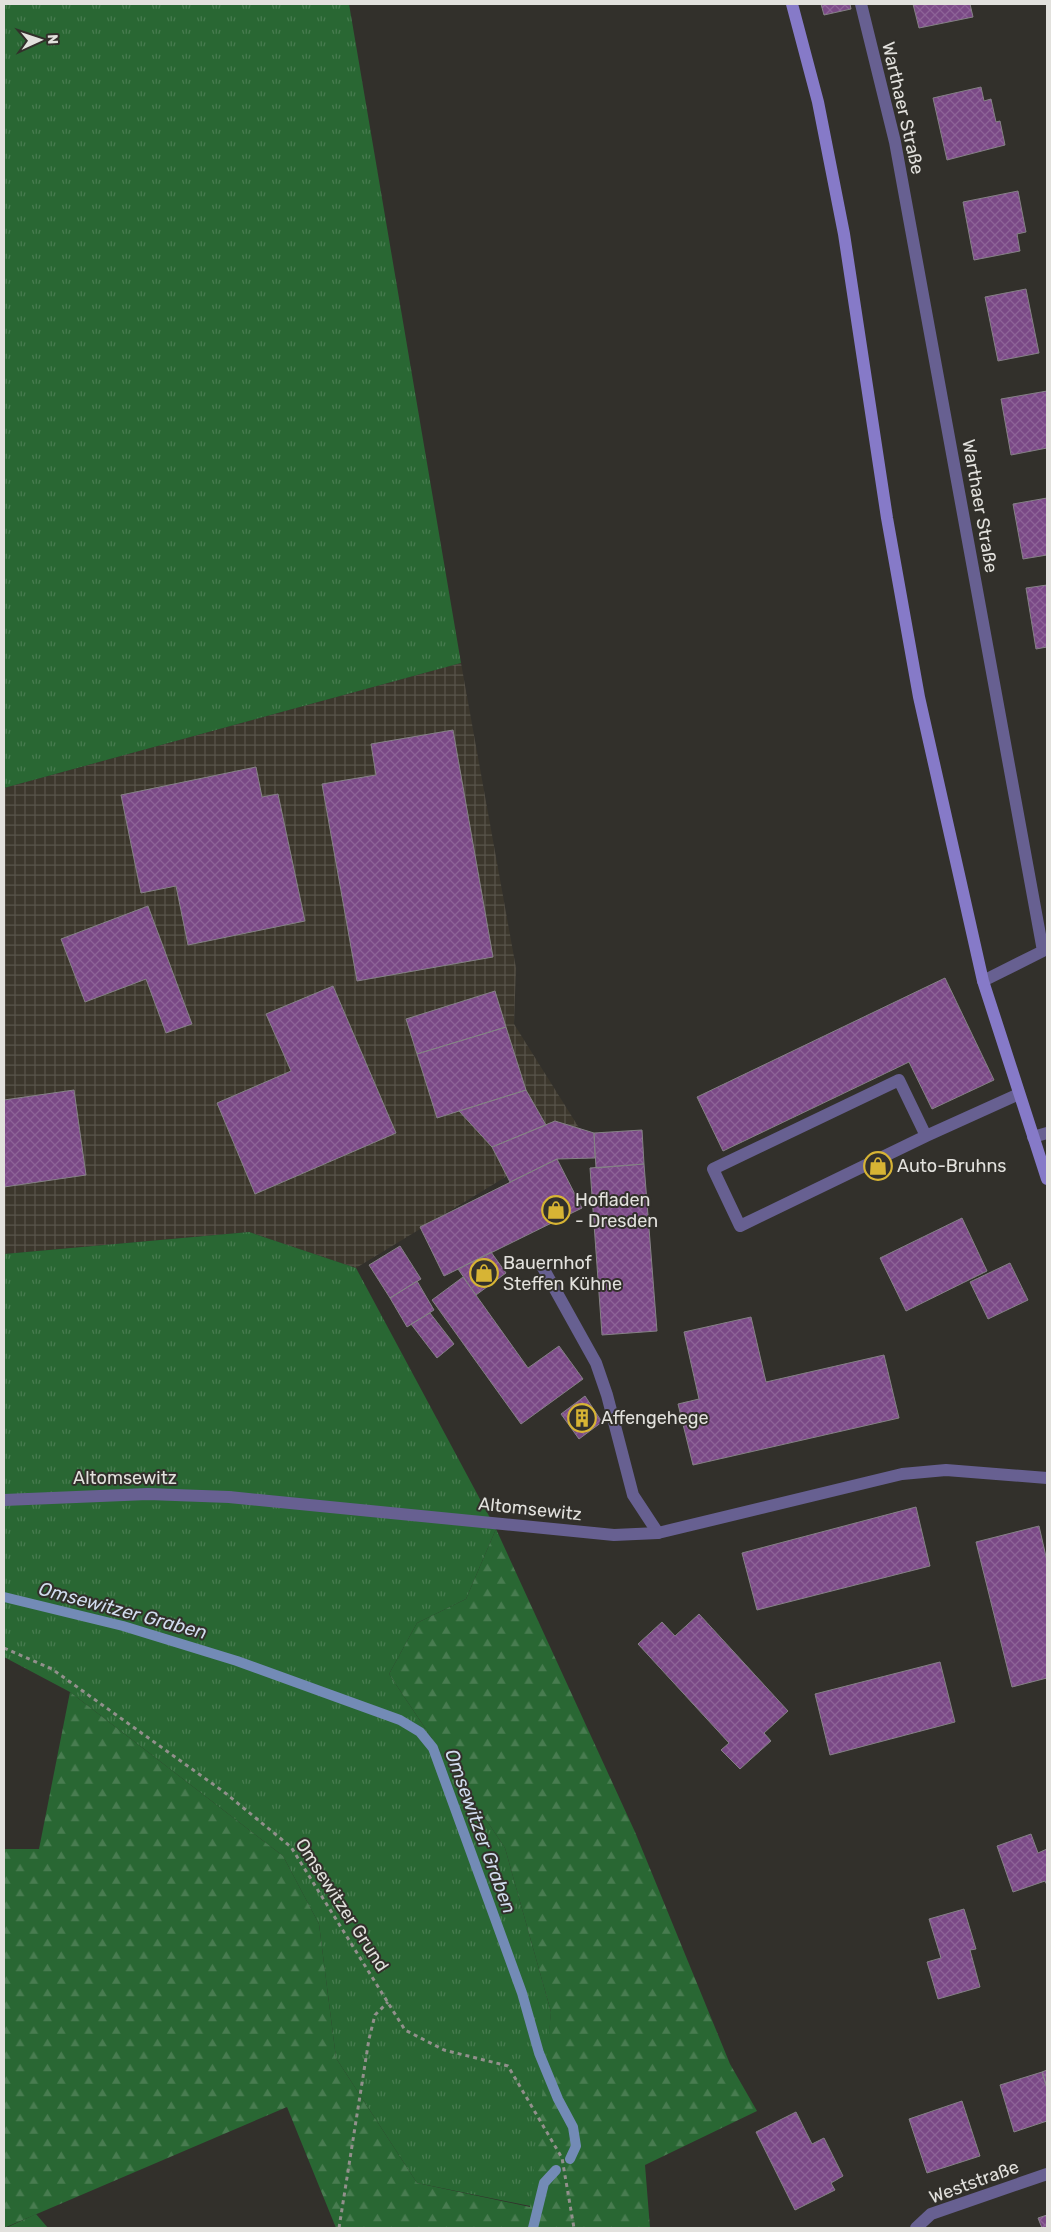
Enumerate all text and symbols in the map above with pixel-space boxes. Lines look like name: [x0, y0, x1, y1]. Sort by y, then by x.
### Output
north arrow: [15, 15, 65, 65]
text: N: [44, 34, 61, 45]
street label: Warthaer Straße: [877, 40, 929, 176]
street label: Warthaer Straße: [957, 438, 1003, 574]
shop icon: Auto-Bruhns: [863, 1151, 893, 1181]
place label: Auto-Bruhns: [897, 1155, 1006, 1177]
place label: Hofladen - Dresden: [575, 1189, 658, 1232]
shop icon: Hofladen - Dresden: [541, 1195, 571, 1225]
place label: Bauernhof Steffen Kühne: [503, 1252, 622, 1295]
shop icon: Bauernhof Steffen Kühne: [469, 1258, 499, 1288]
building icon: Affengehege: [567, 1403, 597, 1433]
place label: Affengehege: [601, 1407, 709, 1429]
street label: Altomsewitz: [73, 1467, 177, 1489]
street label: Altomsewitz: [477, 1493, 583, 1525]
water label: Omsewitzer Graben: [36, 1577, 210, 1644]
water label: Omsewitzer Graben: [440, 1746, 521, 1917]
street label: Omsewitzer Grund: [291, 1834, 393, 1976]
street label: Weststraße: [926, 2156, 1022, 2208]

